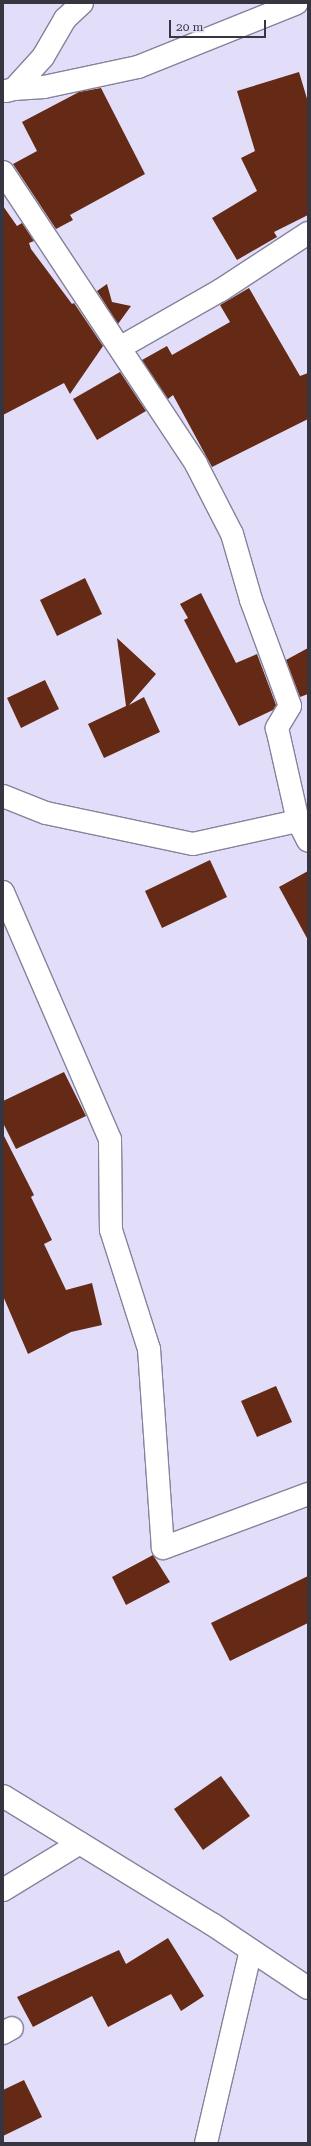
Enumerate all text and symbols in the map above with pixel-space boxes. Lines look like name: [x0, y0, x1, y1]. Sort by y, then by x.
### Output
scale bar: [171, 12, 268, 38]
text: 20 m: [176, 20, 203, 34]

